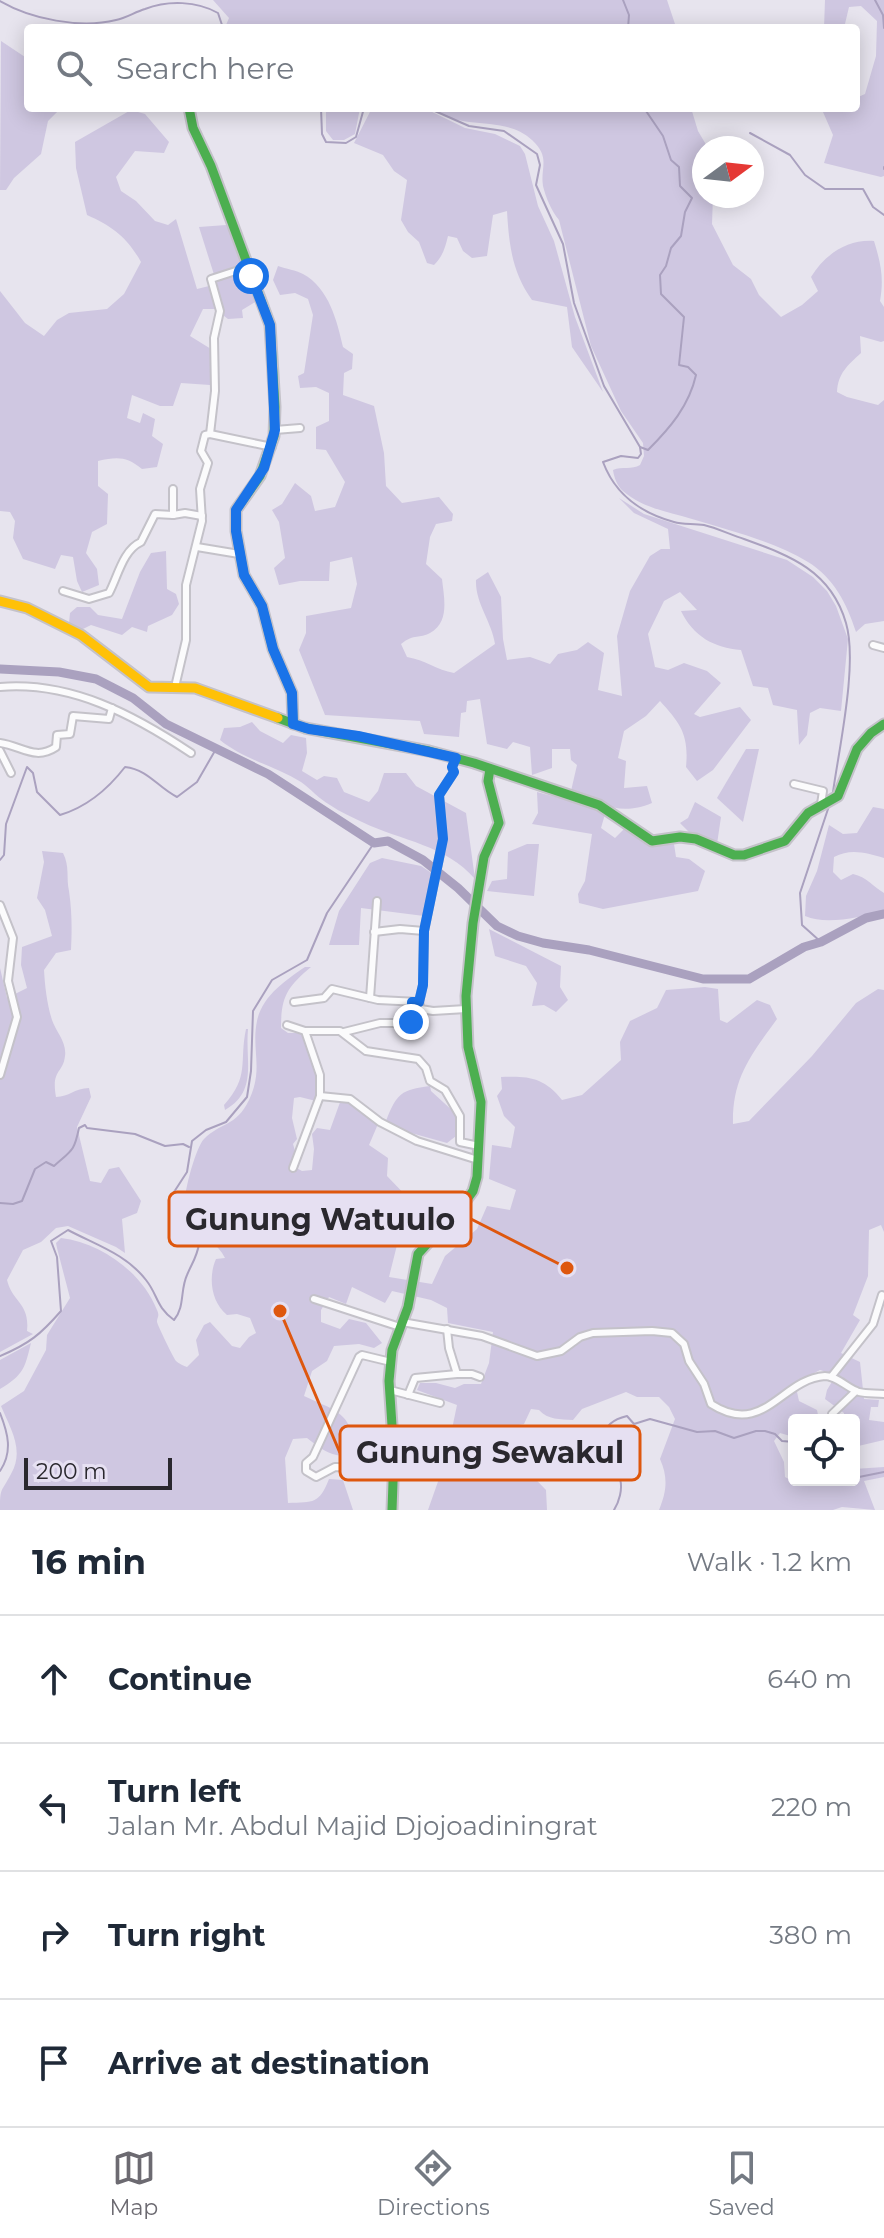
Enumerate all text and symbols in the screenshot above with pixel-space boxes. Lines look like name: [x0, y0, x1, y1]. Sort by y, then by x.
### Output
search box: [24, 24, 860, 112]
icon: search: [52, 46, 96, 90]
text: Search here: [116, 50, 294, 87]
north arrow: [692, 136, 764, 208]
route start: [233, 258, 269, 294]
route end: [393, 1004, 429, 1040]
callout: Gunung Watuulo: [169, 1192, 471, 1246]
text: Gunung Watuulo: [185, 1201, 455, 1238]
map controls: [788, 1414, 860, 1486]
button: locate: [788, 1414, 860, 1486]
callout: Gunung Sewakul: [340, 1426, 640, 1480]
text: Gunung Sewakul: [356, 1434, 624, 1471]
scale bar: [24, 1454, 172, 1490]
text: 200 m: [36, 1458, 107, 1485]
text: 16 min: [32, 1541, 146, 1583]
text: Walk · 1.2 km: [687, 1546, 852, 1578]
icon: ahead: [32, 1657, 76, 1701]
text: Continue: [108, 1661, 252, 1698]
text: 640 m: [767, 1663, 852, 1695]
text: Turn left: [108, 1773, 241, 1810]
icon: left: [32, 1785, 76, 1829]
text: 220 m: [771, 1791, 852, 1823]
text: Jalan Mr. Abdul Majid Djojoadiningrat: [108, 1810, 598, 1842]
icon: right: [32, 1913, 76, 1957]
text: Turn right: [108, 1917, 265, 1954]
text: 380 m: [769, 1919, 852, 1951]
icon: arrive: [32, 2041, 76, 2085]
text: Arrive at destination: [108, 2045, 430, 2082]
tab: Map: [109, 2146, 158, 2221]
tab: Directions: [377, 2146, 490, 2221]
tab: Saved: [709, 2146, 775, 2221]

